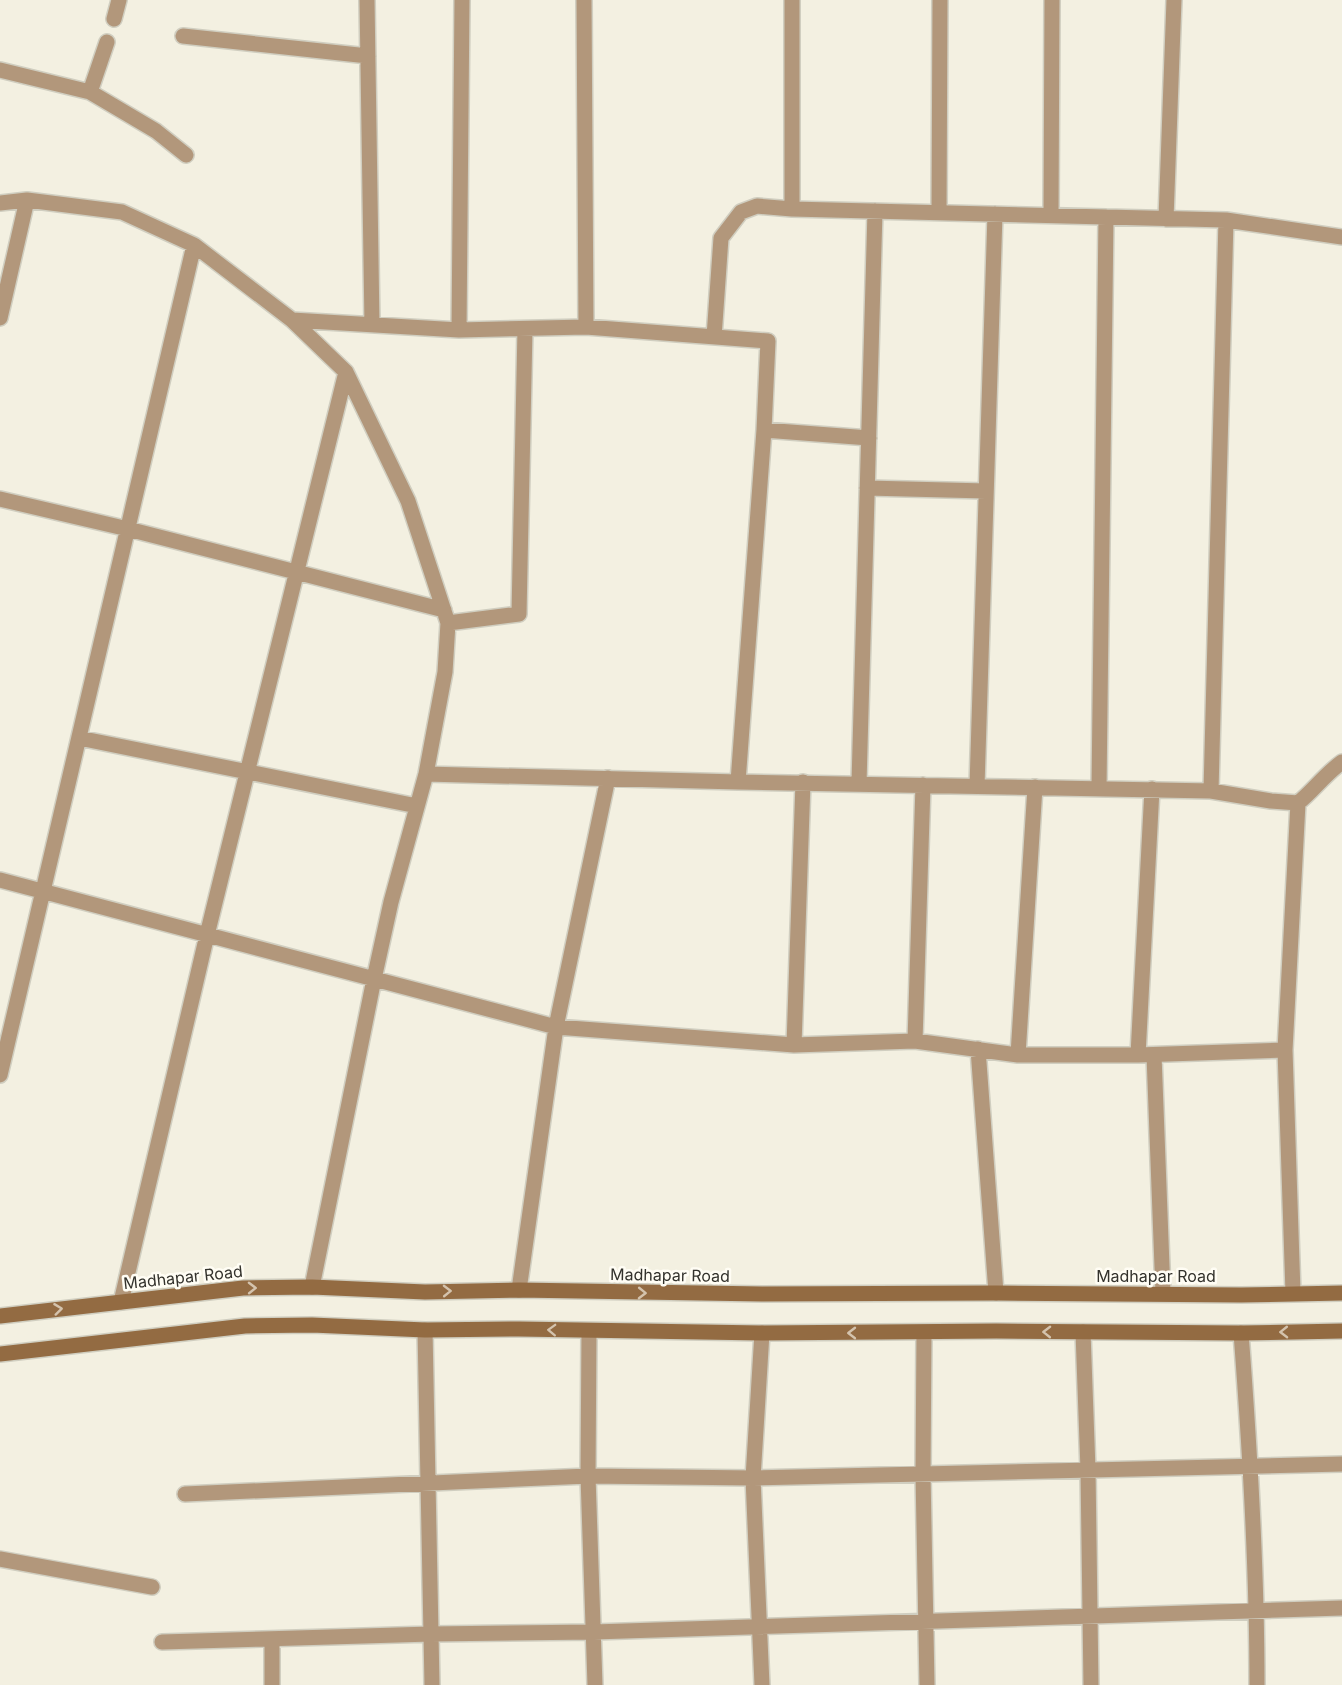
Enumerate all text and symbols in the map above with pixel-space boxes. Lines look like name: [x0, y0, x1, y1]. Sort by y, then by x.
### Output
street label: Madhapar Road: [122, 1261, 244, 1293]
street label: Madhapar Road: [610, 1264, 730, 1286]
street label: Madhapar Road: [1096, 1266, 1216, 1286]
one-way arrow: [247, 1282, 256, 1294]
one-way arrow: [442, 1285, 451, 1298]
one-way arrow: [637, 1287, 646, 1299]
one-way arrow: [54, 1303, 63, 1316]
one-way arrow: [547, 1324, 556, 1336]
one-way arrow: [1042, 1326, 1051, 1338]
one-way arrow: [1279, 1326, 1288, 1338]
one-way arrow: [847, 1327, 856, 1339]

